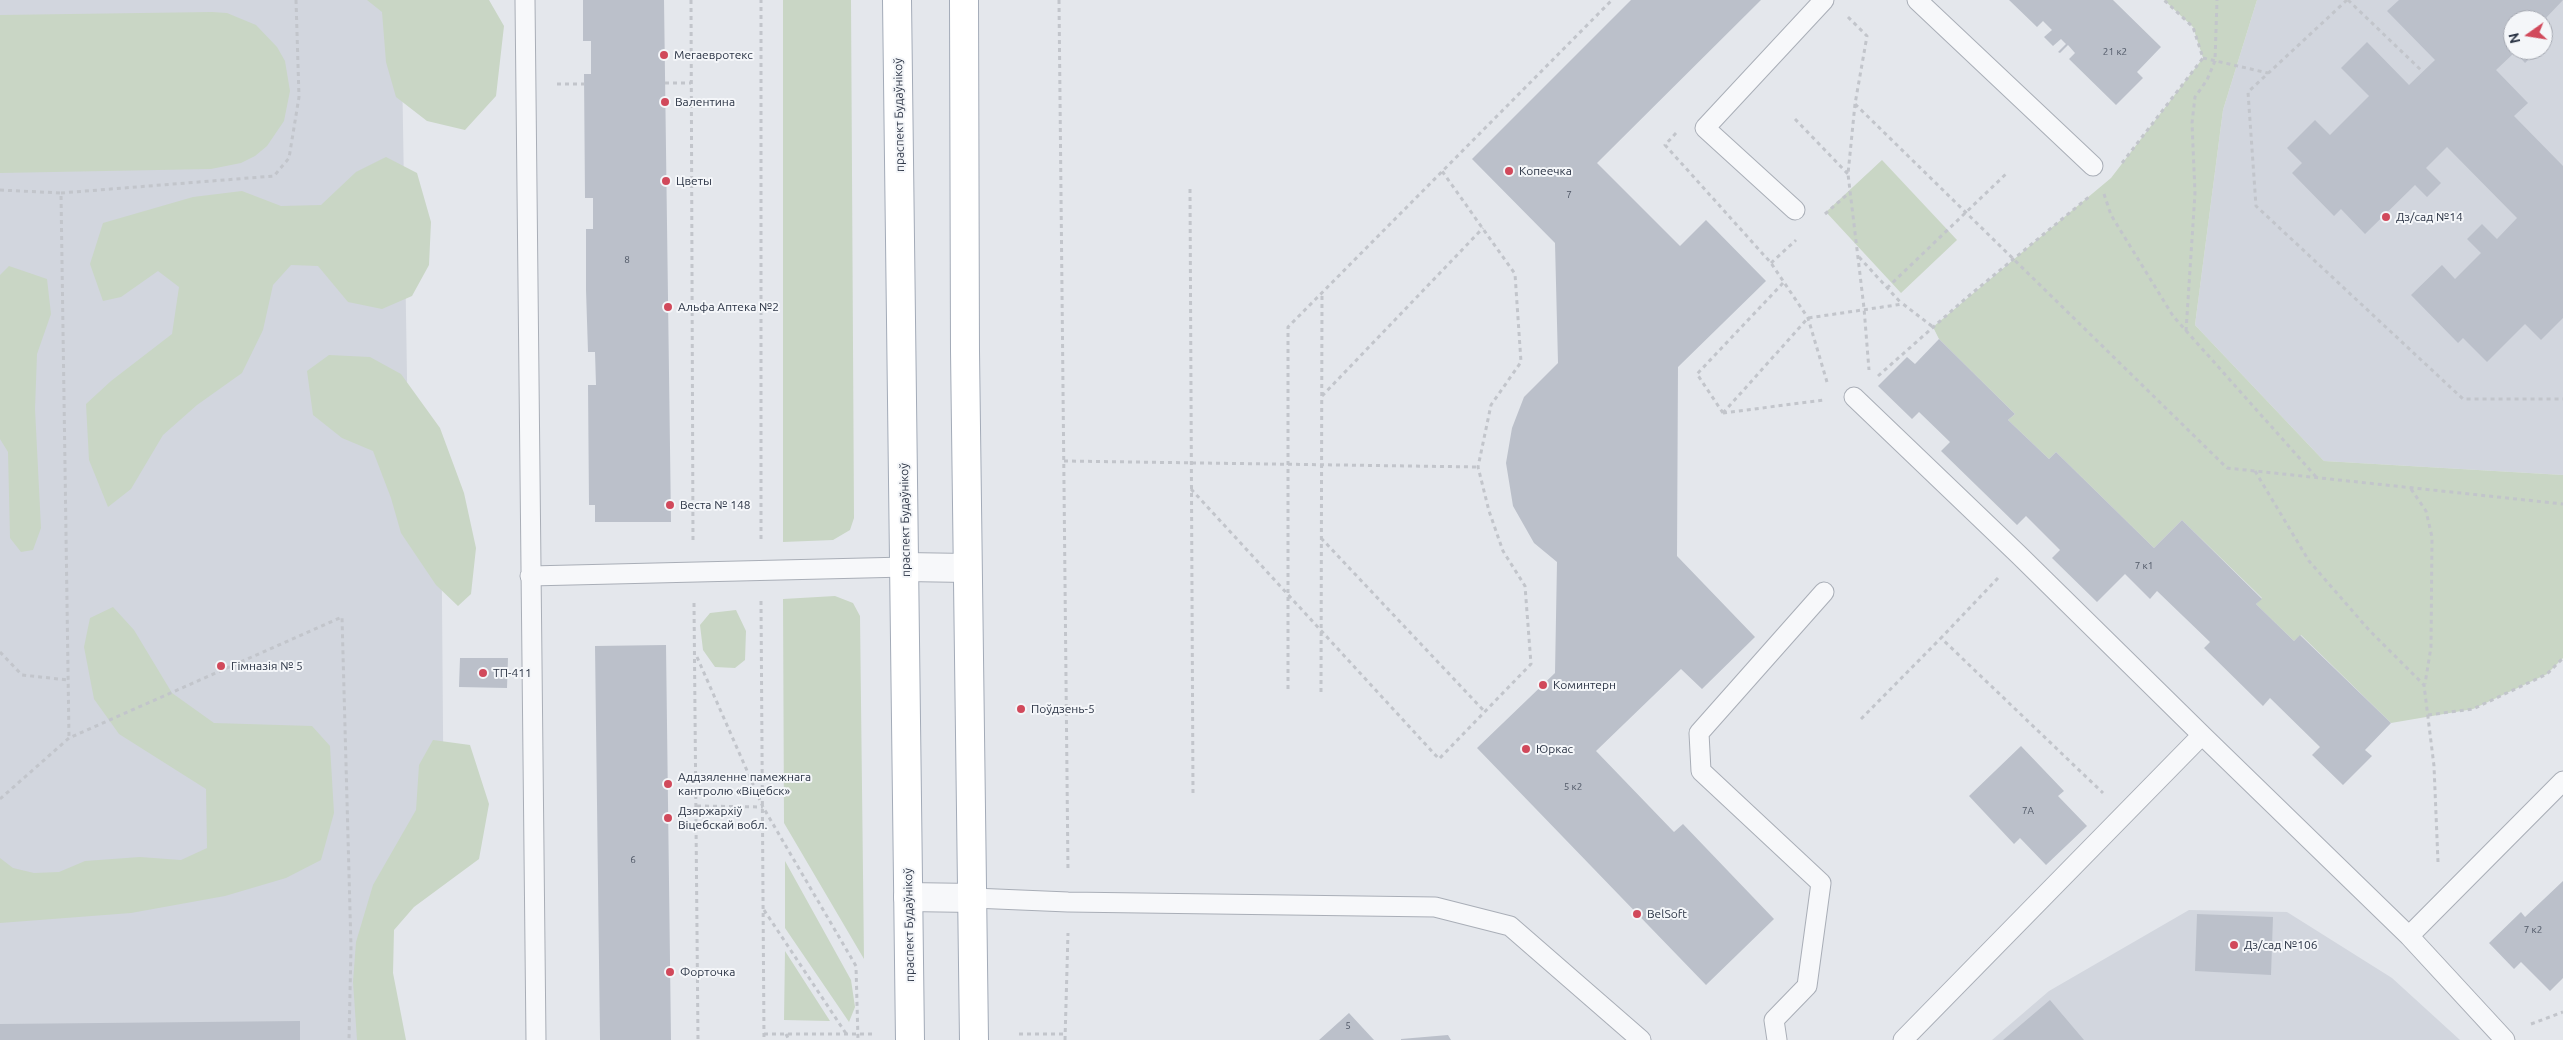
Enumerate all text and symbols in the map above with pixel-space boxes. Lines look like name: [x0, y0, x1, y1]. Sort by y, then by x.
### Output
north arrow: [2503, 10, 2553, 60]
text: N: [2505, 31, 2523, 45]
house number: 21 к2: [2103, 46, 2127, 58]
place label: Мегаевротекс: [674, 48, 753, 62]
marker: Мегаевротекс: [658, 49, 670, 61]
street label: праспект Будаўнікоў: [891, 58, 907, 172]
place label: Валентина: [675, 95, 735, 109]
marker: Валентина: [659, 96, 671, 108]
place label: Копеечка: [1519, 164, 1572, 178]
marker: Копеечка: [1503, 165, 1515, 177]
place label: Цветы: [676, 174, 712, 188]
marker: Цветы: [660, 175, 672, 187]
house number: 7: [1566, 189, 1572, 201]
place label: Дз/сад №14: [2396, 210, 2463, 224]
marker: Дз/сад №14: [2380, 211, 2392, 223]
house number: 8: [624, 254, 630, 266]
place label: Альфа Аптека №2: [678, 300, 779, 314]
marker: Альфа Аптека №2: [662, 301, 674, 313]
street label: праспект Будаўнікоў: [897, 463, 913, 577]
place label: Веста № 148: [680, 498, 750, 512]
marker: Веста № 148: [664, 499, 676, 511]
house number: 7 к1: [2135, 560, 2153, 572]
place label: Гімназія № 5: [231, 659, 303, 673]
marker: Гімназія № 5: [215, 660, 227, 672]
place label: ТП-411: [493, 666, 532, 680]
marker: ТП-411: [477, 667, 489, 679]
place label: Коминтерн: [1553, 678, 1616, 692]
marker: Коминтерн: [1537, 679, 1549, 691]
place label: Поўдзень-5: [1031, 702, 1095, 716]
marker: Поўдзень-5: [1015, 703, 1027, 715]
place label: Юркас: [1536, 742, 1573, 756]
marker: Юркас: [1520, 743, 1532, 755]
place label: Аддзяленне памежнага кантролю «Віцебск»: [678, 770, 811, 798]
marker: Аддзяленне памежнага кантролю «Віцебск»: [662, 778, 674, 790]
house number: 5 к2: [1564, 781, 1582, 793]
place label: Дзяржархіў Віцебскай вобл.: [678, 804, 768, 832]
house number: 7А: [2022, 805, 2034, 817]
marker: Дзяржархіў Віцебскай вобл.: [662, 812, 674, 824]
house number: 6: [630, 854, 636, 866]
street label: праспект Будаўнікоў: [901, 868, 917, 982]
place label: BelSoft: [1647, 907, 1687, 921]
marker: BelSoft: [1631, 908, 1643, 920]
house number: 7 к2: [2524, 924, 2542, 936]
place label: Дз/сад №106: [2244, 938, 2318, 952]
marker: Дз/сад №106: [2228, 939, 2240, 951]
place label: Форточка: [680, 965, 735, 979]
marker: Форточка: [664, 966, 676, 978]
house number: 5: [1345, 1020, 1351, 1032]

